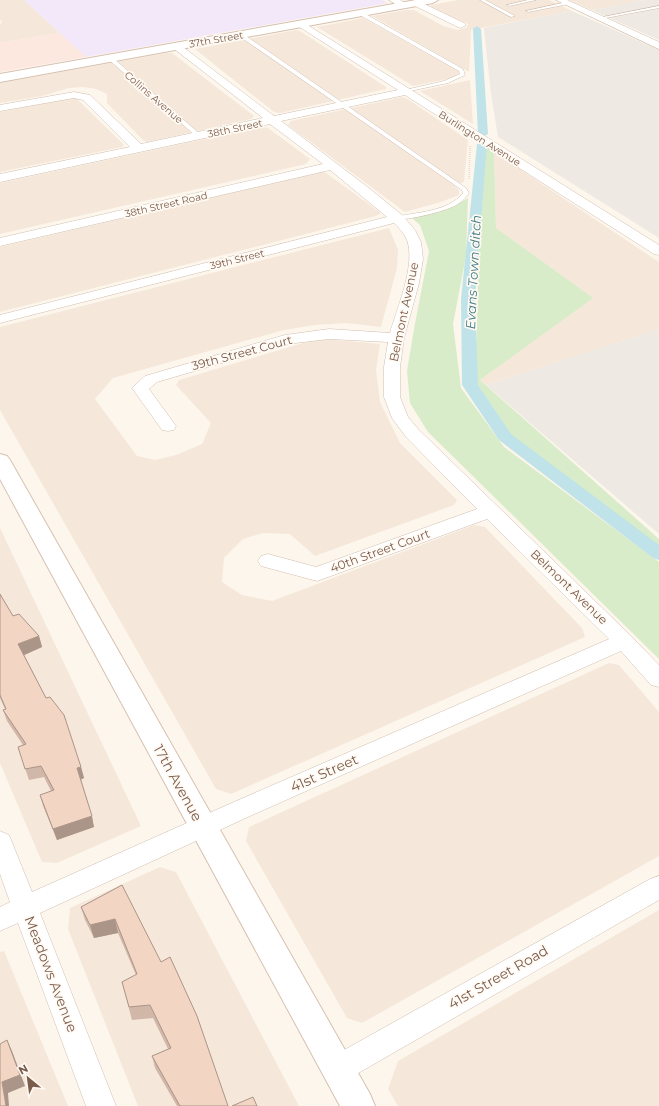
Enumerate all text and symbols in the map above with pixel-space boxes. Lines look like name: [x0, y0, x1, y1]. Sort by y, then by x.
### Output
street label: 37th Street: [188, 28, 244, 51]
street label: Collins Avenue: [122, 68, 186, 126]
street label: Burlington Avenue: [436, 108, 523, 169]
street label: 38th Street: [207, 116, 264, 141]
street label: 38th Street Road: [123, 189, 209, 220]
water label: Evans Town ditch: [462, 214, 484, 330]
street label: 39th Street: [209, 246, 266, 273]
street label: Belmont Avenue: [386, 261, 421, 363]
street label: 39th Street Court: [190, 332, 294, 373]
street label: 40th Street Court: [328, 525, 432, 576]
street label: Belmont Avenue: [528, 546, 611, 627]
street label: 17th Avenue: [150, 742, 206, 824]
street label: 41st Street: [287, 750, 361, 796]
street label: Meadows Avenue: [20, 913, 82, 1035]
street label: 41st Street Road: [445, 941, 551, 1013]
north arrow: [8, 1058, 48, 1098]
text: N: [16, 1061, 30, 1078]

